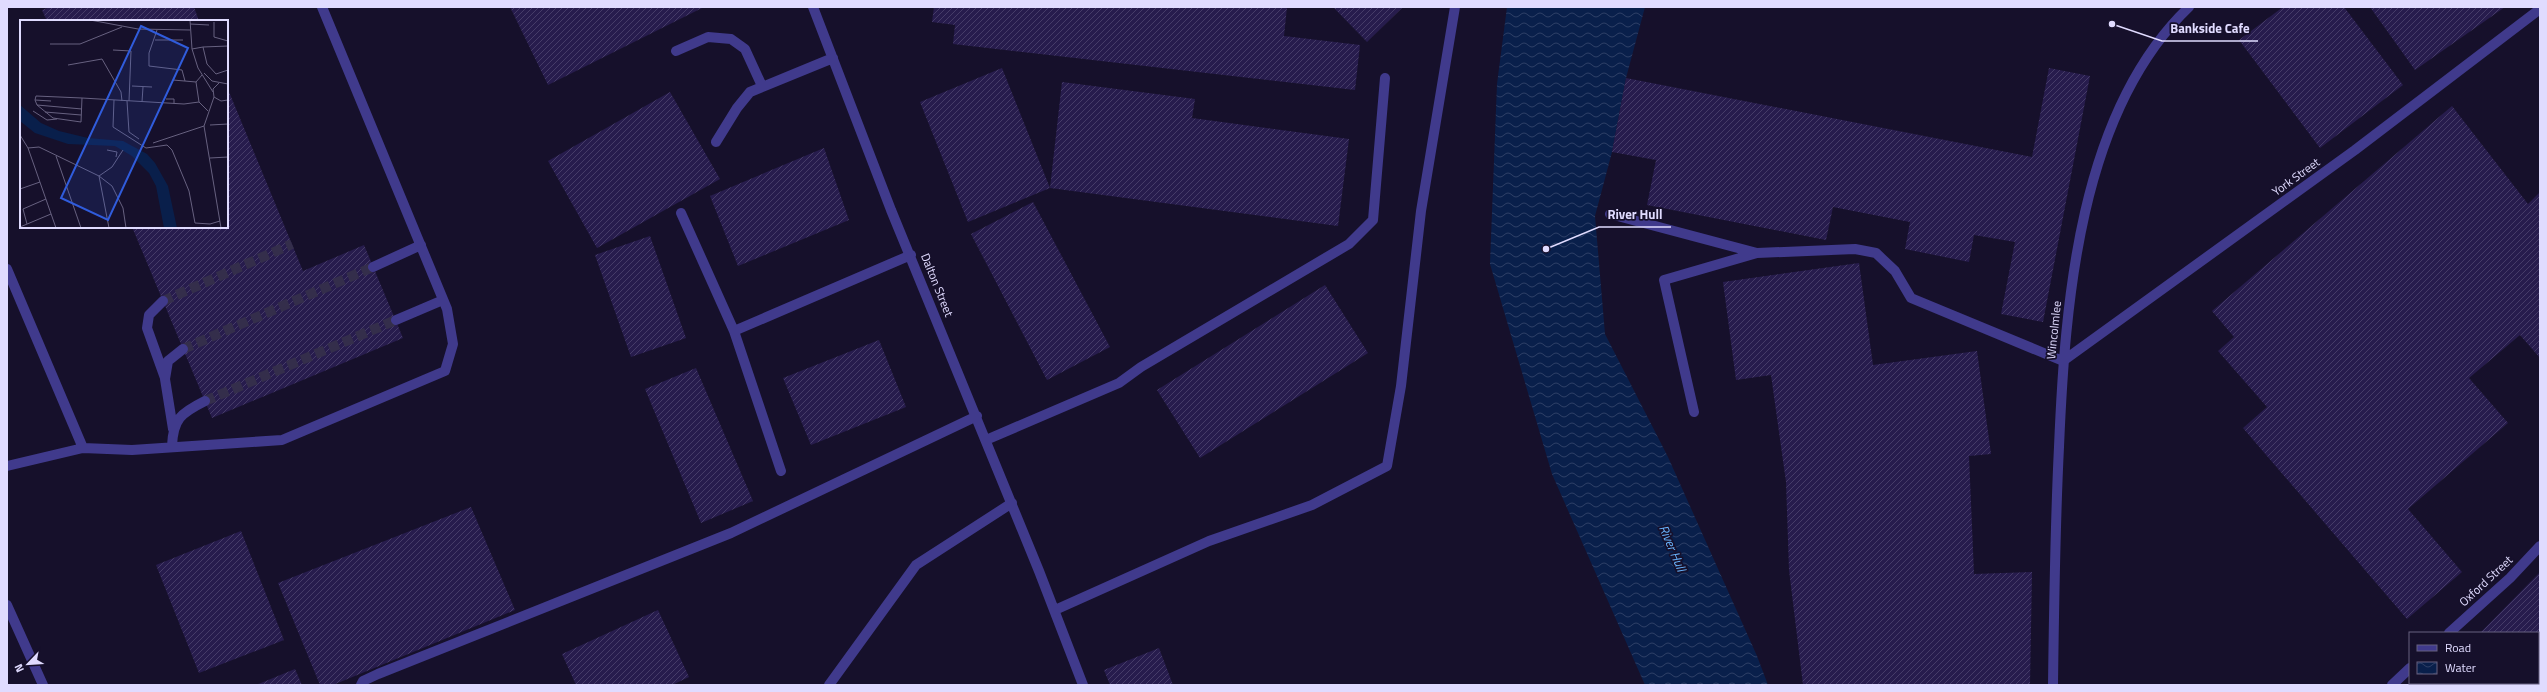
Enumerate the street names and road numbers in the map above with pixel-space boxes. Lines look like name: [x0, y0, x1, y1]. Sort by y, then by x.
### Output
street label: York Street: [2268, 152, 2324, 201]
street label: Dalton Street: [916, 250, 959, 320]
street label: Wincolmlee: [2041, 300, 2066, 360]
street label: Oxford Street: [2455, 550, 2517, 611]

